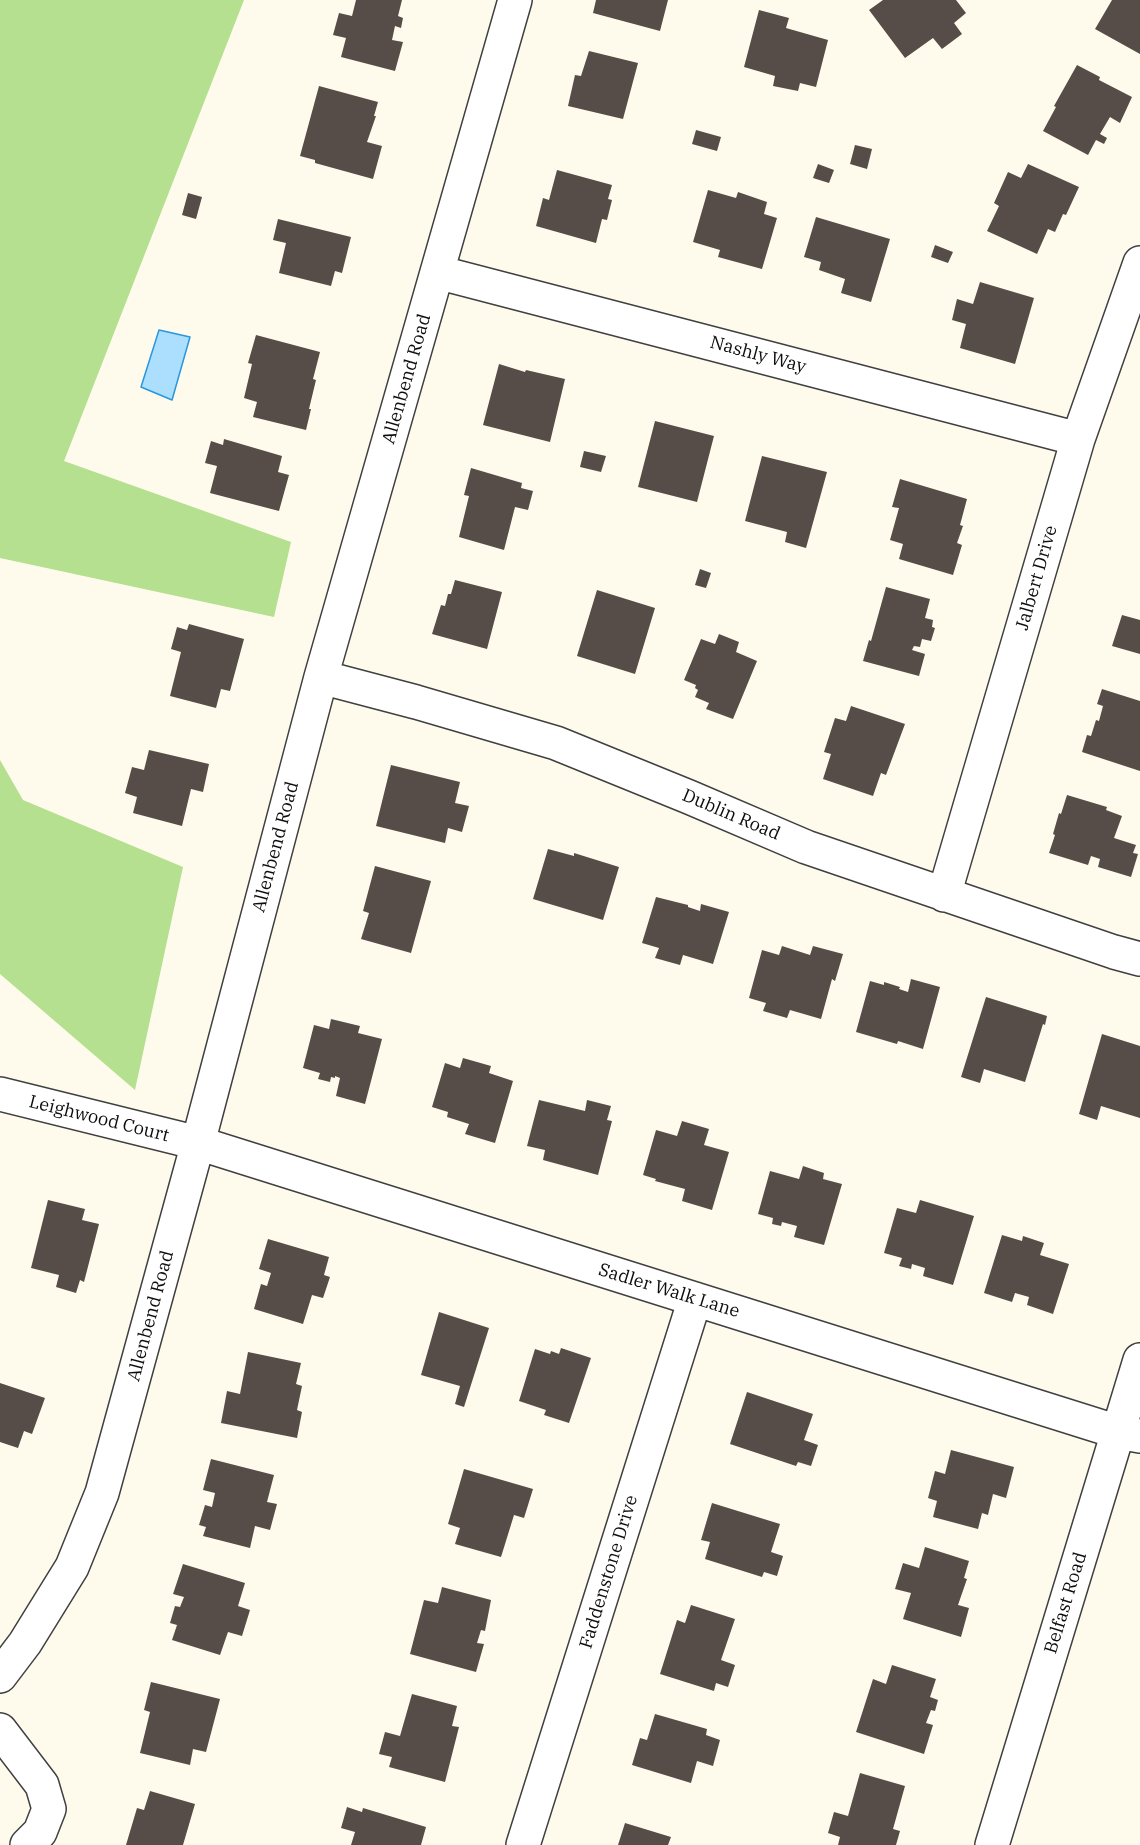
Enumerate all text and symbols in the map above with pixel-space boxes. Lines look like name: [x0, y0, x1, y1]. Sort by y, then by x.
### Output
street label: Allenbend Road: [378, 311, 436, 447]
street label: Nashly Way: [708, 332, 808, 378]
street label: Jalbert Drive: [1012, 523, 1062, 633]
street label: Allenbend Road: [248, 779, 304, 915]
street label: Dublin Road: [679, 785, 783, 845]
street label: Leighwood Court: [27, 1091, 171, 1147]
street label: Allenbend Road: [123, 1248, 179, 1384]
street label: Sadler Walk Lane: [596, 1259, 742, 1323]
street label: Faddenstone Drive: [575, 1493, 643, 1651]
street label: Belfast Road: [1040, 1550, 1092, 1656]

